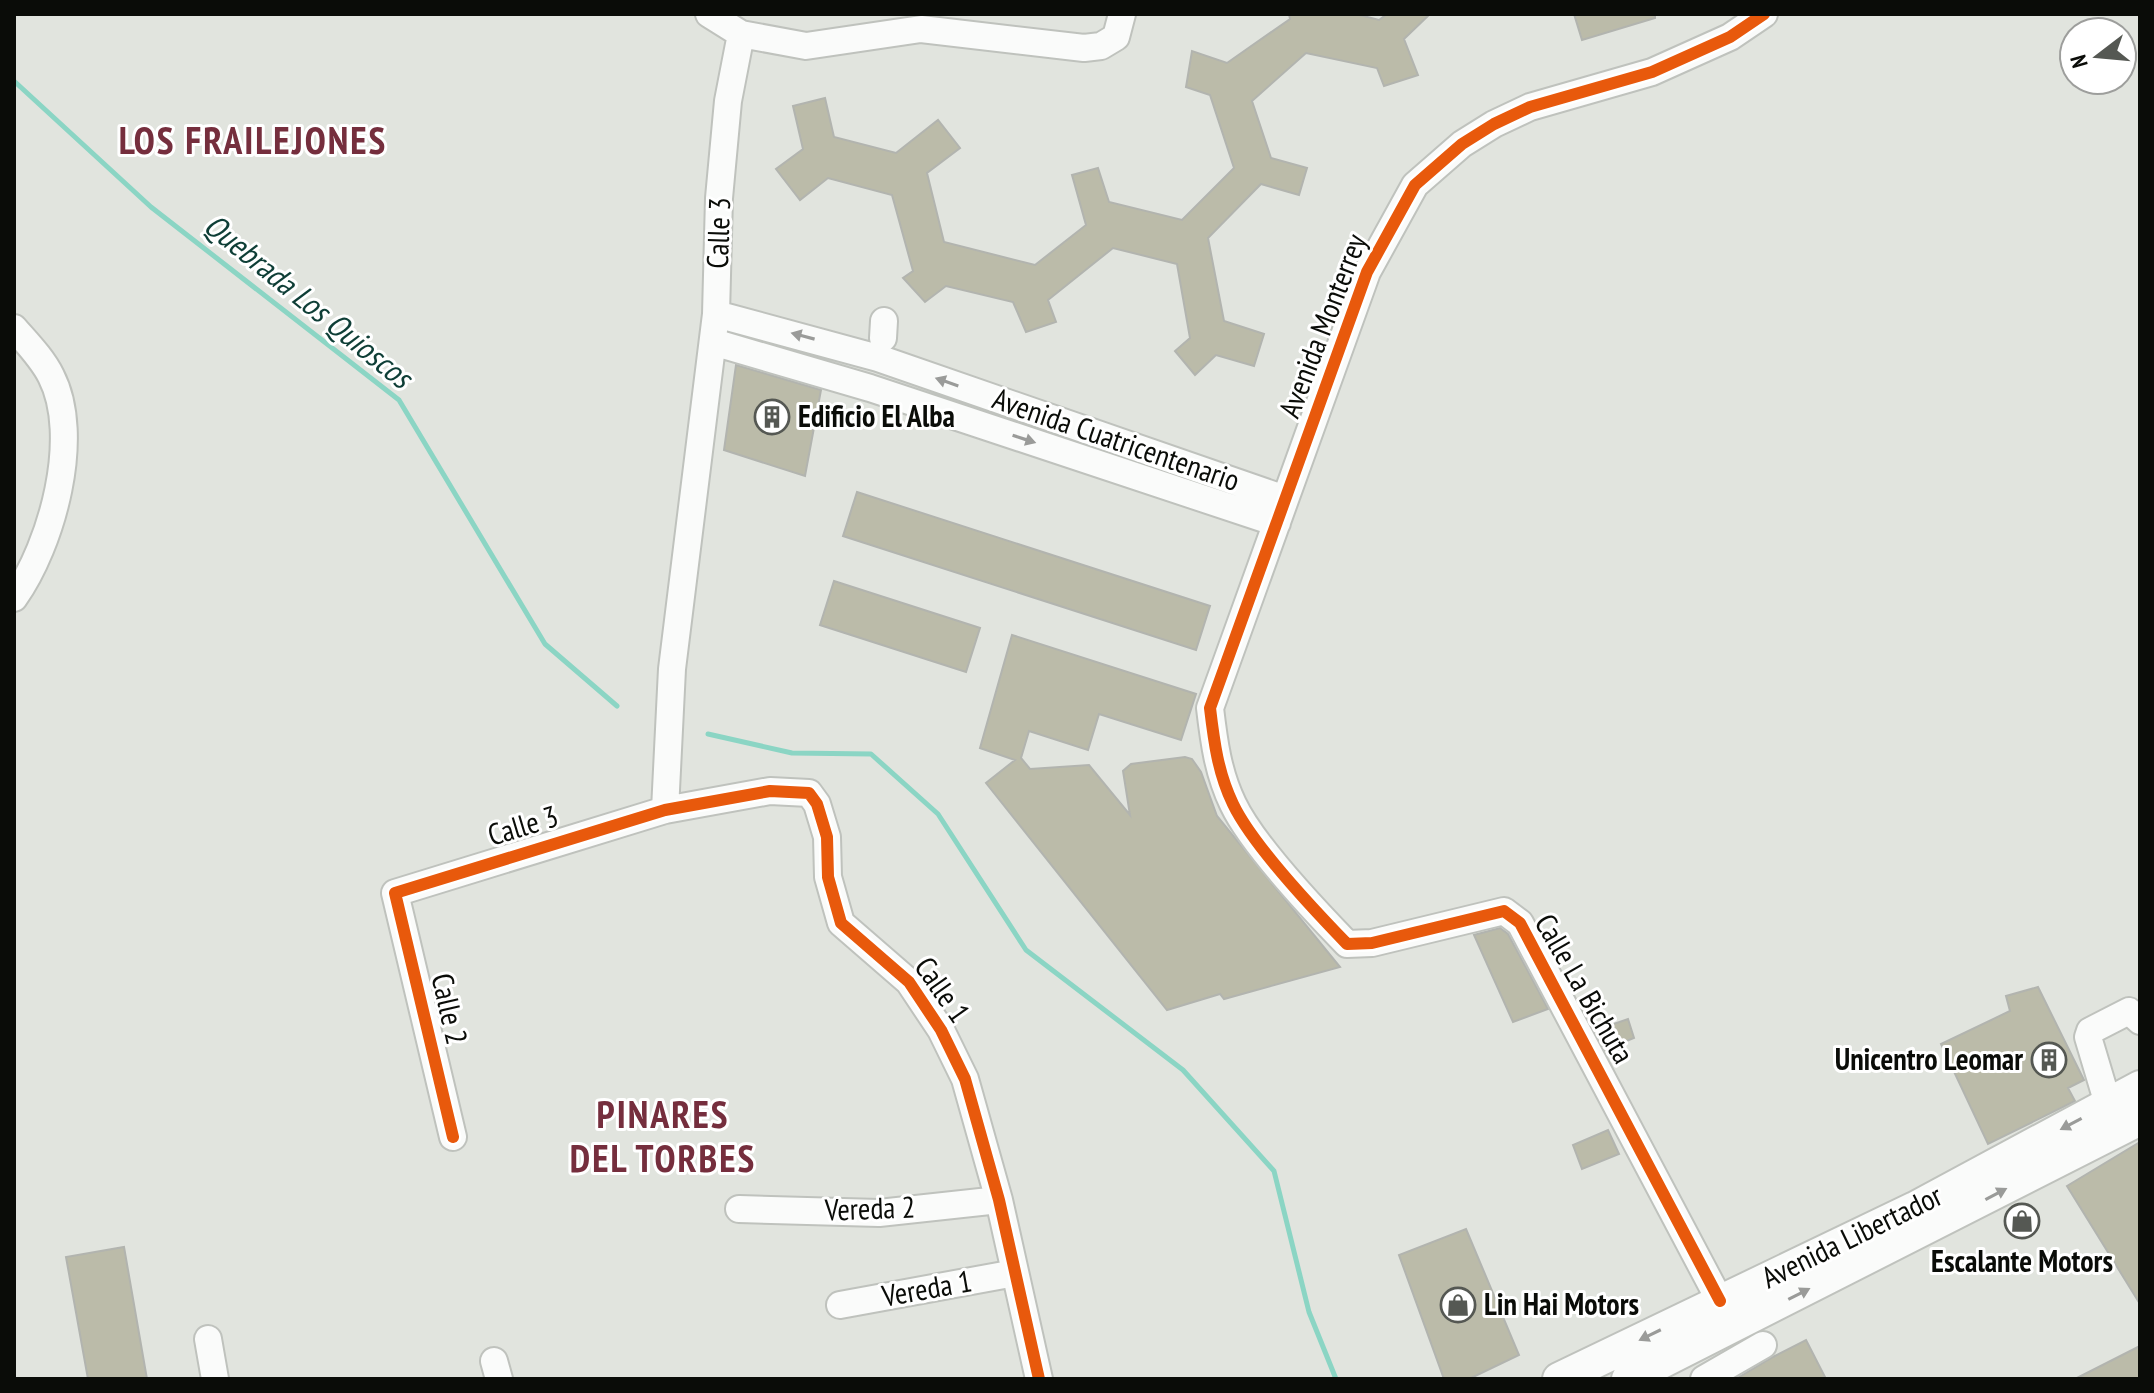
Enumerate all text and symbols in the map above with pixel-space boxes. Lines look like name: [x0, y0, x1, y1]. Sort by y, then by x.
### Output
north arrow: [2058, 16, 2138, 96]
text: N: [2064, 52, 2094, 71]
district label: LOS FRAILEJONES: [119, 115, 387, 164]
street label: Calle 3: [697, 196, 738, 269]
water label: Quebrada Los Quioscos: [196, 204, 424, 399]
street label: Avenida Monterrey: [1269, 227, 1375, 423]
one-way arrow: [790, 330, 815, 342]
one-way arrow: [934, 375, 958, 387]
street label: Avenida Cuatricentenario: [988, 378, 1245, 499]
place label: Edificio El Alba: [798, 396, 955, 435]
building icon: Edificio El Alba: [753, 398, 791, 436]
one-way arrow: [1012, 433, 1036, 446]
street label: Calle 3: [483, 795, 562, 854]
street label: Calle La Bichuta: [1527, 907, 1644, 1070]
street label: Calle 1: [907, 949, 980, 1030]
street label: Calle 2: [423, 969, 478, 1048]
place label: Unicentro Leomar: [1835, 1039, 2023, 1078]
building icon: Unicentro Leomar: [2030, 1041, 2068, 1079]
district label: PINARES DEL TORBES: [570, 1089, 756, 1182]
one-way arrow: [2060, 1118, 2083, 1131]
street label: Avenida Libertador: [1755, 1175, 1949, 1296]
street label: Vereda 2: [823, 1186, 916, 1229]
one-way arrow: [1985, 1188, 2008, 1201]
shop icon: Escalante Motors: [2003, 1202, 2041, 1240]
place label: Escalante Motors: [1931, 1241, 2113, 1280]
street label: Vereda 1: [878, 1260, 975, 1315]
place label: Lin Hai Motors: [1484, 1284, 1639, 1323]
shop icon: Lin Hai Motors: [1439, 1286, 1477, 1324]
one-way arrow: [1788, 1287, 1811, 1301]
one-way arrow: [1639, 1328, 1662, 1342]

